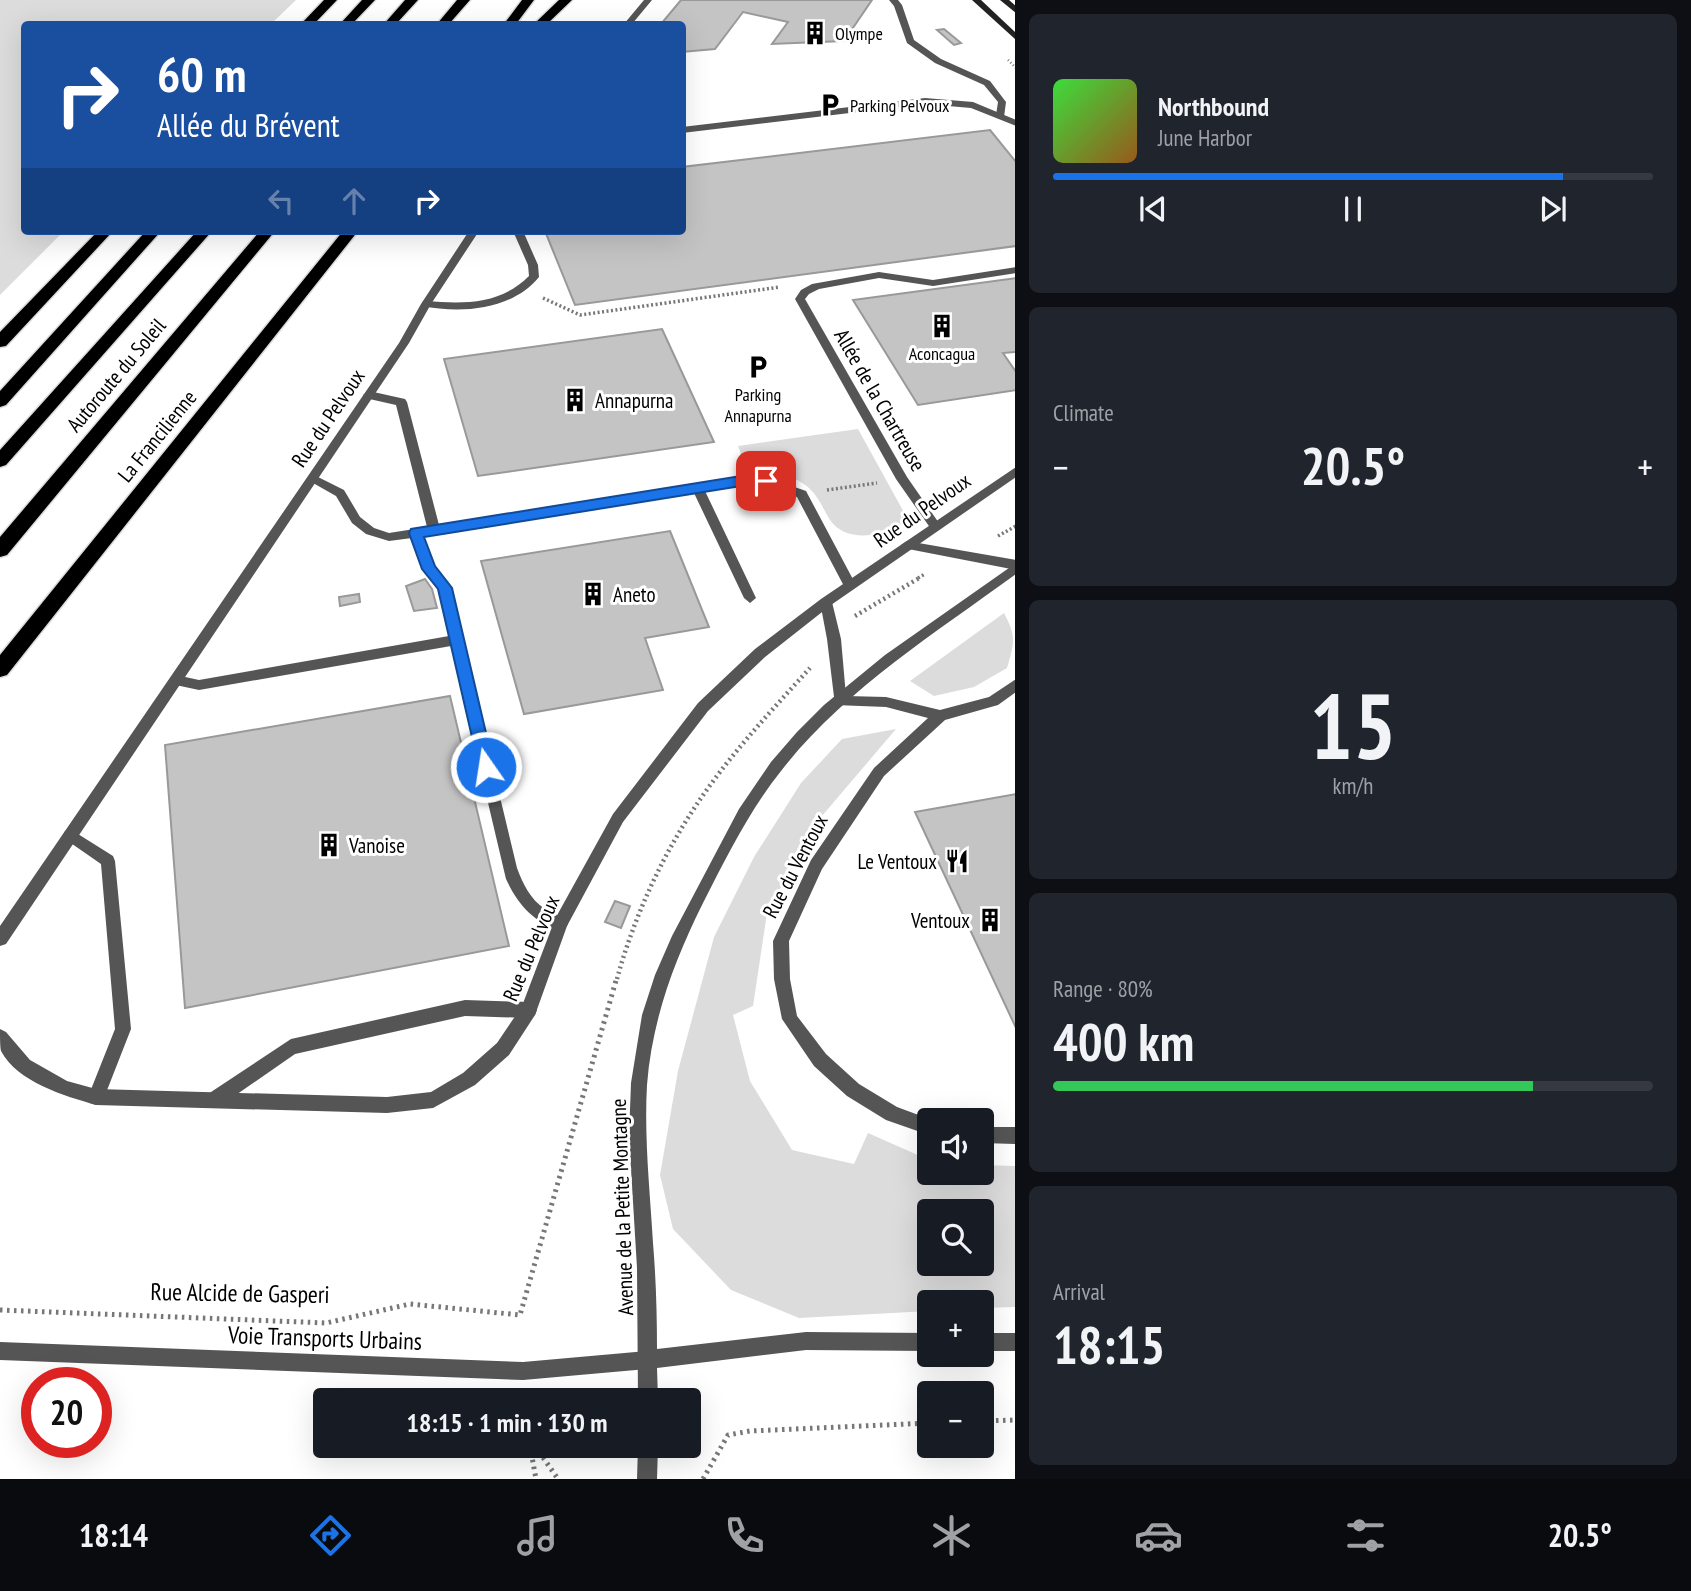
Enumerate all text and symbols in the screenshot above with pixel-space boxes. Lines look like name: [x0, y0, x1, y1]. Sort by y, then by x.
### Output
building icon: Olympe: [801, 19, 829, 47]
place label: Olympe: [835, 22, 883, 45]
text: 60 m: [157, 42, 246, 106]
icon: right: [42, 49, 133, 140]
text: Northbound: [1158, 90, 1269, 123]
parking icon: Parking Pelvoux: [816, 91, 844, 119]
place label: Parking Pelvoux: [850, 94, 950, 117]
text: Allée du Brévent: [157, 104, 340, 146]
text: June Harbor: [1158, 123, 1252, 152]
icon: left: [262, 182, 300, 220]
icon: ahead: [335, 182, 373, 220]
icon: right: [408, 182, 446, 220]
icon: previous: [1134, 190, 1172, 228]
icon: pause: [1334, 190, 1372, 228]
icon: next: [1534, 190, 1572, 228]
building icon: Aconcagua: [928, 312, 956, 340]
street label: Autoroute du Soleil: [61, 313, 171, 437]
street label: Allée de la Chartreuse: [828, 324, 932, 476]
place label: Aconcagua: [909, 342, 975, 365]
parking icon: Parking Annapurna: [744, 353, 772, 381]
street label: Rue du Pelvoux: [285, 364, 371, 472]
place label: Parking Annapurna: [724, 383, 792, 427]
street label: La Francilienne: [112, 385, 202, 487]
building icon: Annapurna: [561, 386, 589, 414]
place label: Annapurna: [595, 387, 673, 414]
text: Climate: [1053, 398, 1114, 427]
text: 20.5°: [1301, 432, 1405, 499]
text: −: [1053, 442, 1069, 491]
text: +: [1637, 442, 1653, 491]
pin: [736, 451, 796, 511]
icon: arrive: [747, 462, 785, 500]
street label: Rue du Pelvoux: [868, 467, 976, 553]
building icon: Aneto: [579, 580, 607, 608]
place label: Aneto: [613, 581, 656, 608]
text: 15: [1310, 666, 1397, 784]
position arrow: [449, 730, 523, 804]
text: km/h: [1333, 771, 1373, 800]
street label: Rue du Ventoux: [756, 809, 834, 922]
building icon: Vanoise: [315, 831, 343, 859]
place label: Vanoise: [348, 832, 405, 859]
restaurant icon: Le Ventoux: [943, 847, 971, 875]
place label: Le Ventoux: [858, 848, 937, 875]
street label: Rue du Pelvoux: [497, 891, 566, 1005]
building icon: Ventoux: [976, 906, 1004, 934]
place label: Ventoux: [910, 907, 970, 934]
text: Range · 80%: [1053, 974, 1153, 1003]
text: 400 km: [1053, 1008, 1194, 1075]
street label: Avenue de la Petite Montagne: [605, 1098, 639, 1316]
map controls: [917, 1108, 994, 1458]
button: sound: [917, 1108, 994, 1185]
button: search: [917, 1199, 994, 1276]
street label: Rue Alcide de Gasperi: [150, 1276, 330, 1310]
text: Arrival: [1053, 1277, 1105, 1306]
button: +: [917, 1290, 994, 1367]
text: 18:15: [1053, 1311, 1165, 1378]
street label: Voie Transports Urbains: [226, 1319, 423, 1357]
speed limit sign: 20: [21, 1367, 112, 1458]
button: −: [917, 1381, 994, 1458]
text: 18:15 · 1 min · 130 m: [407, 1406, 607, 1439]
icon: directions: [306, 1511, 355, 1560]
icon: music: [513, 1511, 562, 1560]
icon: phone: [720, 1511, 769, 1560]
icon: climate: [927, 1511, 976, 1560]
icon: car: [1134, 1511, 1183, 1560]
icon: filters: [1341, 1511, 1390, 1560]
text: 18:14: [79, 1514, 148, 1556]
text: 20.5°: [1548, 1514, 1612, 1556]

